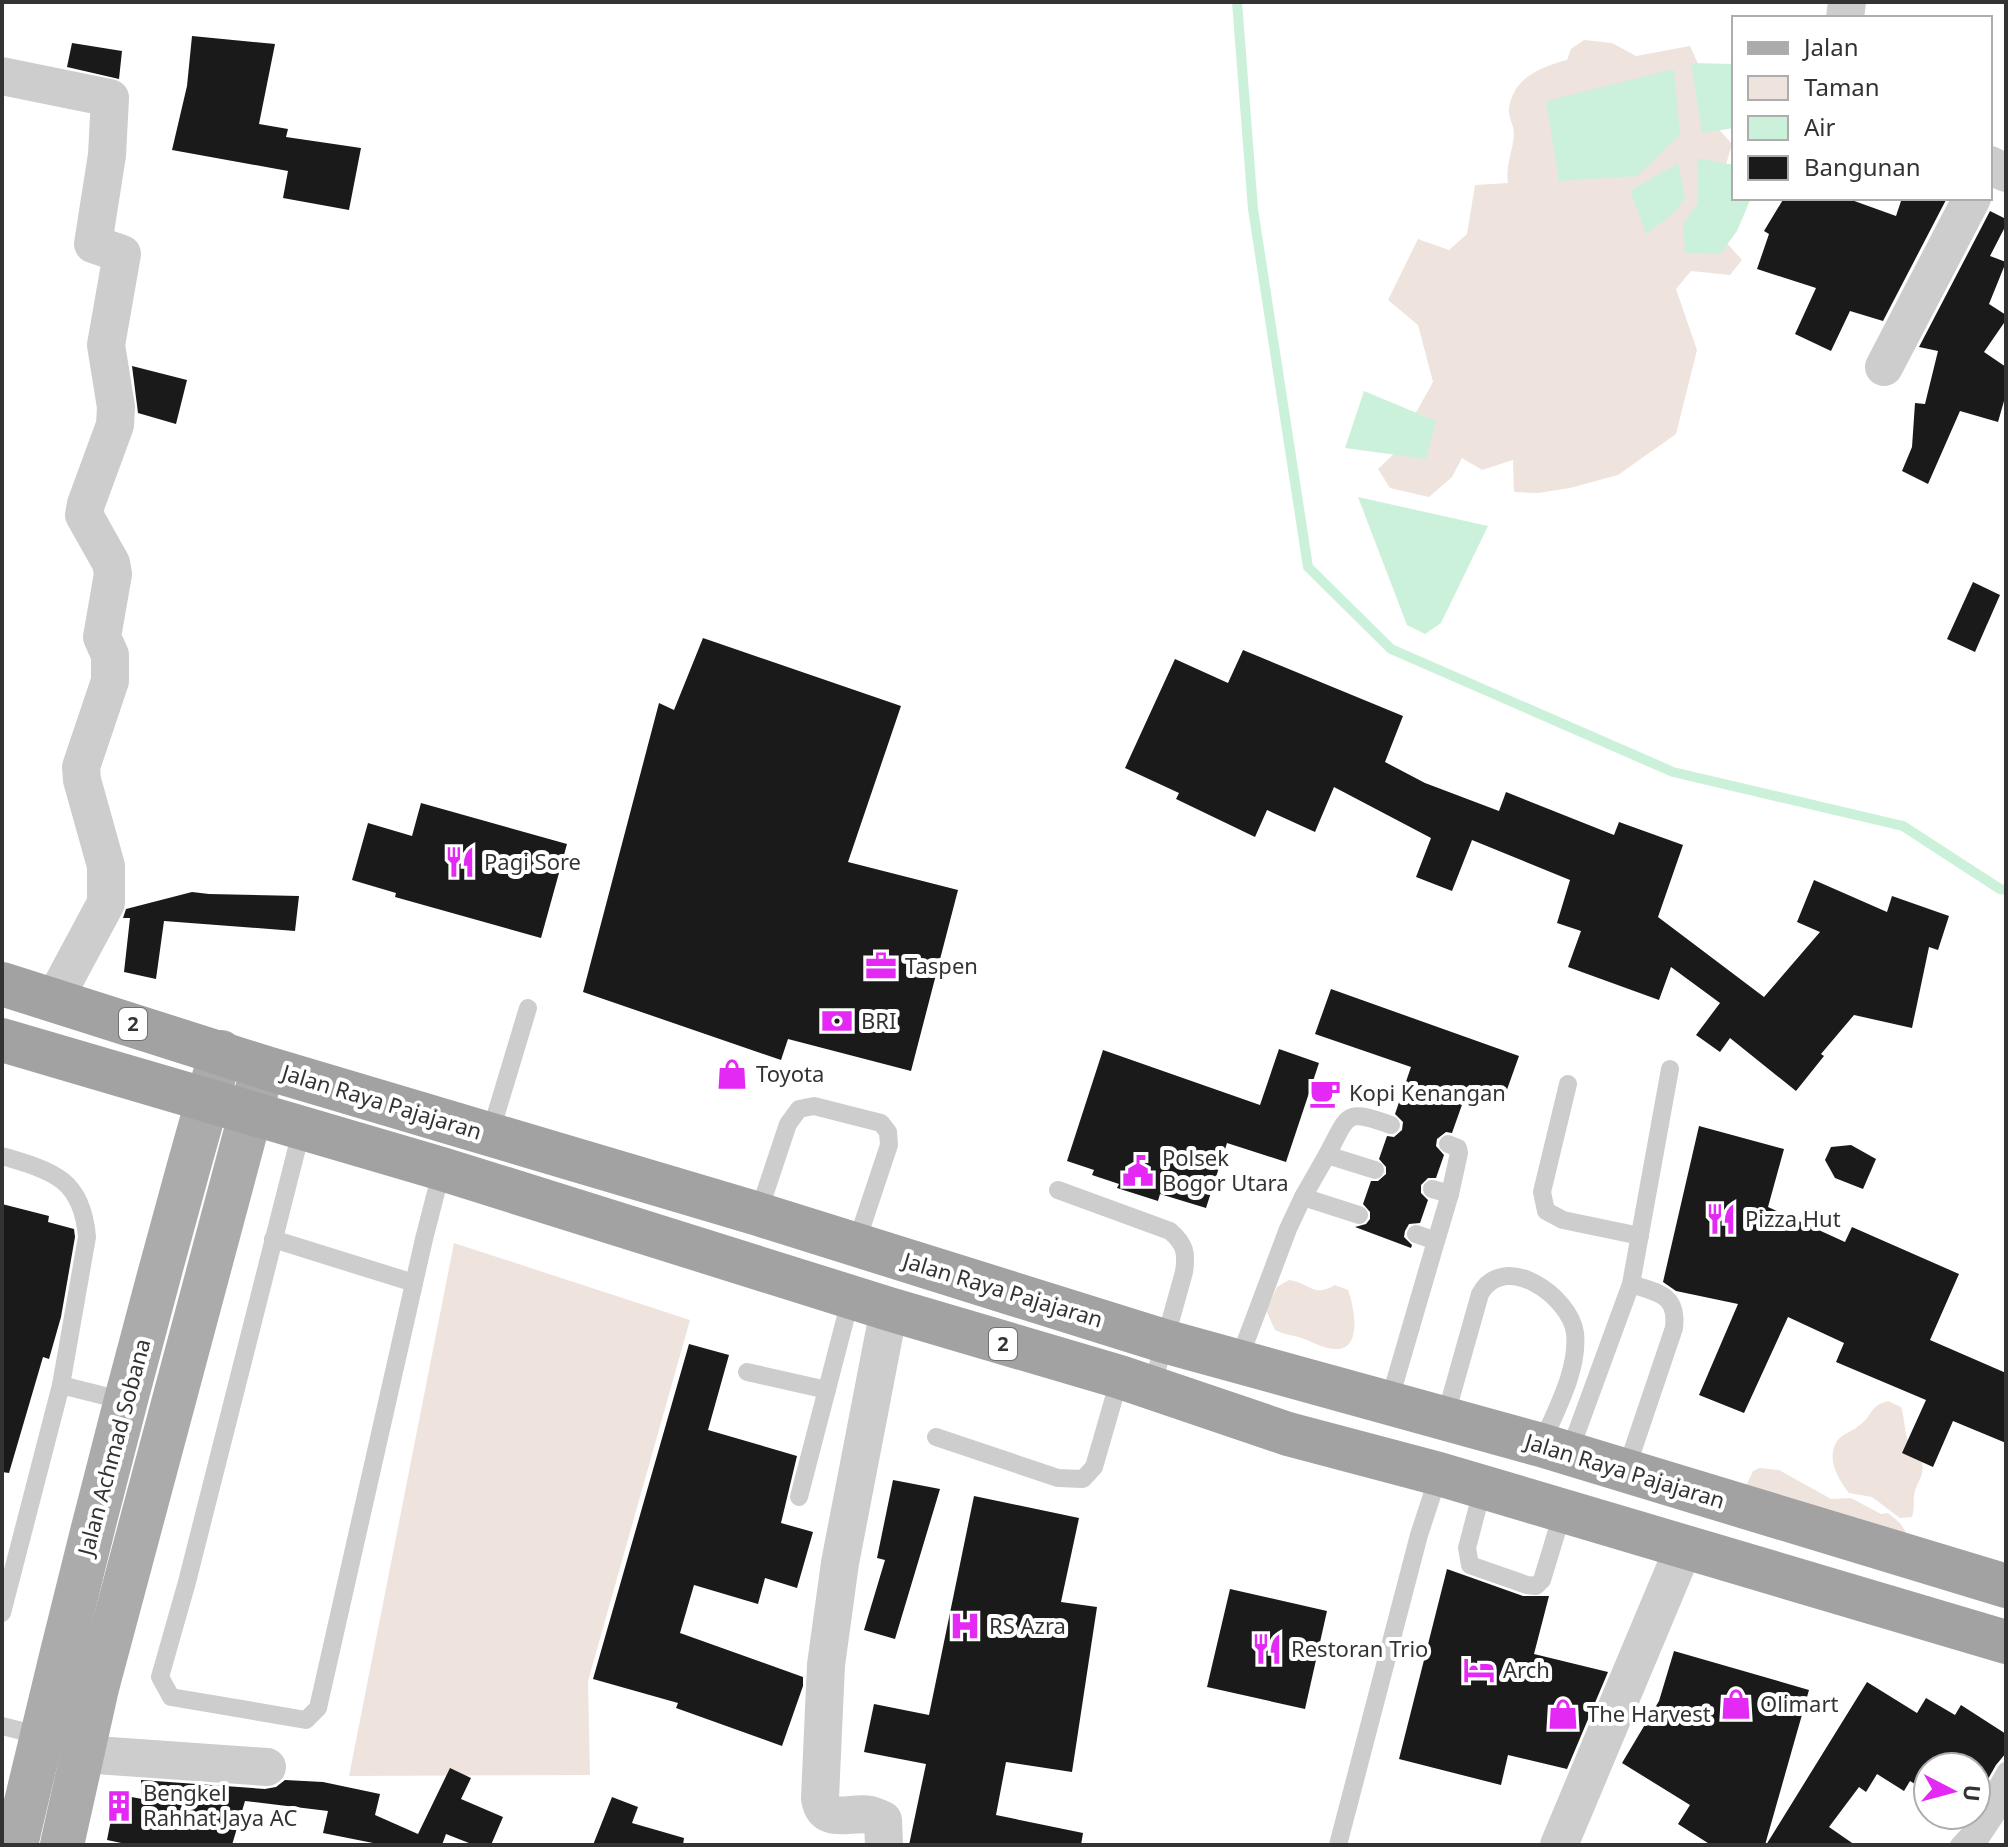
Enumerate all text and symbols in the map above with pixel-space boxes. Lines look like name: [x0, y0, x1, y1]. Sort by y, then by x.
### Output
legend: [1732, 16, 1992, 200]
text: Jalan: [1802, 30, 1859, 63]
text: Taman: [1804, 70, 1880, 103]
text: Air: [1804, 110, 1836, 143]
text: Bangunan: [1804, 150, 1921, 183]
restaurant icon: Pagi Sore: [443, 845, 477, 879]
place label: Pagi Sore: [484, 846, 581, 876]
office icon: Taspen: [864, 949, 898, 983]
place label: Taspen: [905, 950, 978, 980]
bank icon: BRI: [820, 1004, 854, 1038]
place label: BRI: [861, 1005, 896, 1035]
road number: 2: [119, 1008, 147, 1040]
street label: Jalan Raya Pajajaran: [277, 1056, 486, 1146]
shop icon: Toyota: [715, 1057, 749, 1091]
place label: Toyota: [756, 1058, 824, 1088]
cafe icon: Kopi Kenangan: [1308, 1076, 1342, 1110]
place label: Kopi Kenangan: [1349, 1077, 1506, 1107]
place label: Polsek Bogor Utara: [1162, 1142, 1289, 1197]
public building icon: Polsek Bogor Utara: [1121, 1154, 1155, 1188]
restaurant icon: Pizza Hut: [1704, 1202, 1738, 1236]
place label: Pizza Hut: [1745, 1203, 1841, 1233]
street label: Jalan Raya Pajajaran: [898, 1244, 1107, 1334]
road number: 2: [989, 1328, 1017, 1360]
street label: Jalan Achmad Sobana: [69, 1335, 156, 1560]
street label: Jalan Raya Pajajaran: [1520, 1425, 1729, 1515]
hospital icon: RS Azra: [948, 1609, 982, 1643]
place label: RS Azra: [989, 1610, 1066, 1640]
restaurant icon: Restoran Trio: [1250, 1632, 1284, 1666]
place label: Restoran Trio: [1291, 1633, 1428, 1663]
hotel icon: Arch: [1462, 1653, 1496, 1687]
place label: Arch: [1503, 1654, 1550, 1684]
shop icon: Olimart: [1719, 1687, 1753, 1721]
place label: Olimart: [1760, 1688, 1839, 1718]
shop icon: The Harvest: [1546, 1697, 1580, 1731]
place label: The Harvest: [1587, 1698, 1711, 1728]
north arrow: [1912, 1751, 1992, 1831]
place label: Bengkel Rahhat Jaya AC: [143, 1777, 297, 1832]
text: U: [1957, 1783, 1989, 1803]
building icon: Bengkel Rahhat Jaya AC: [102, 1789, 136, 1823]

